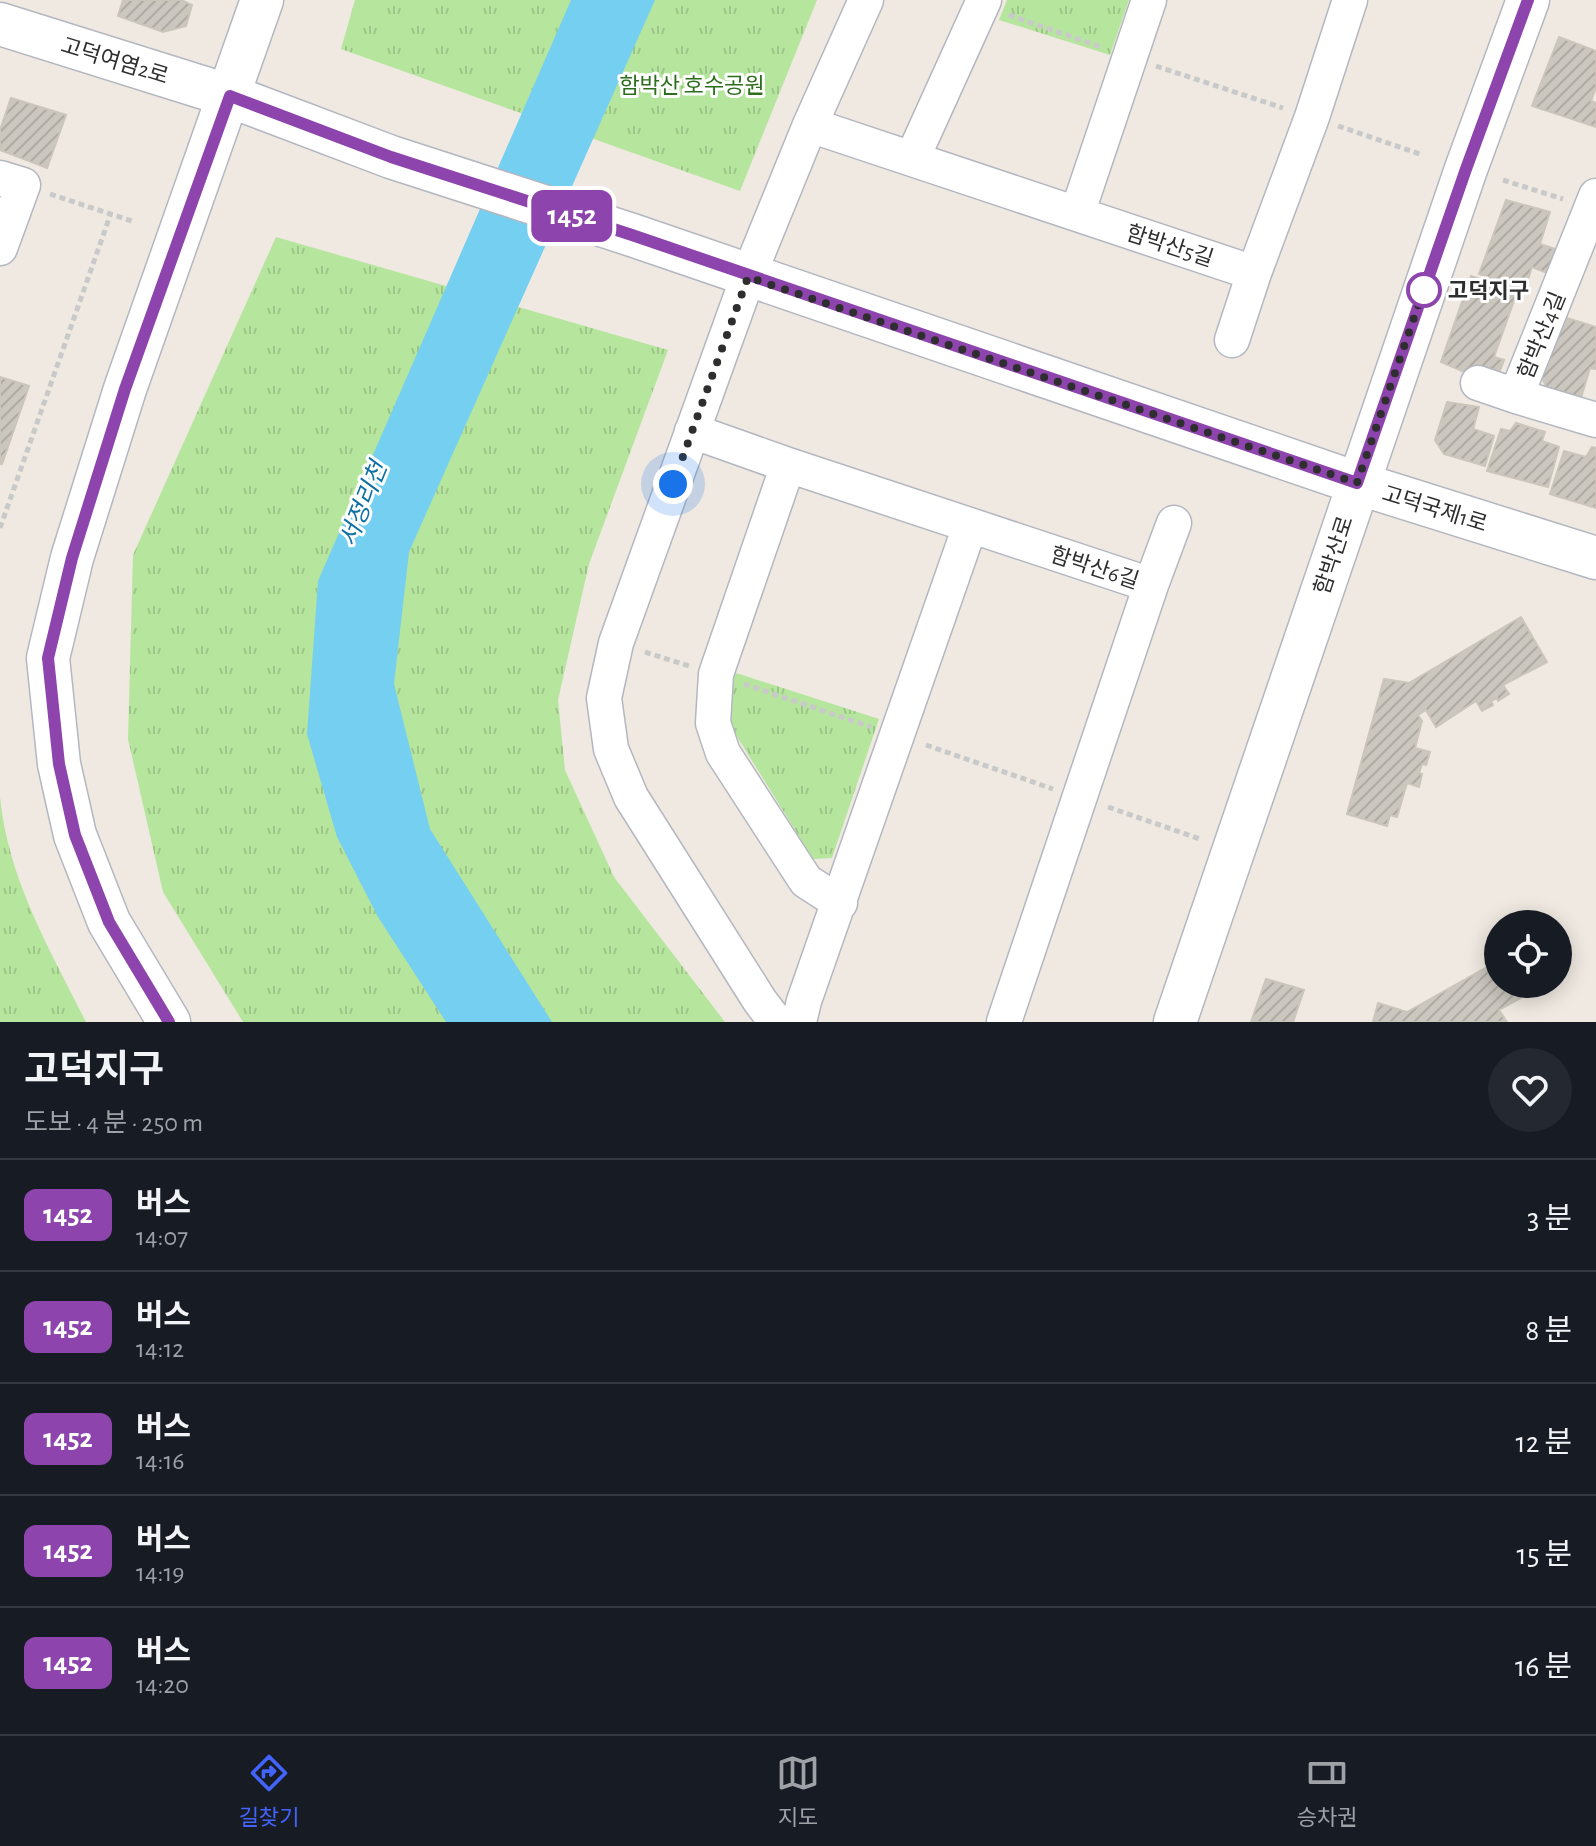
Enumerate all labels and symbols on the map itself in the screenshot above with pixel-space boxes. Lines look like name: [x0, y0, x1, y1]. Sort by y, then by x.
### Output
street label: 고덕여염2로: [58, 33, 171, 88]
park label: 함박산 호수공원: [619, 74, 765, 97]
line badge: 1452: [516, 190, 628, 242]
street label: 함박산5길: [1123, 221, 1216, 270]
marker: 고덕지구: [1407, 273, 1441, 307]
place label: 고덕지구: [1448, 279, 1529, 302]
street label: 함박산4길: [1514, 288, 1569, 382]
water label: 서정리천: [335, 456, 393, 550]
your location: [653, 464, 693, 504]
street label: 고덕국제1로: [1379, 482, 1490, 535]
street label: 함박산로: [1310, 513, 1357, 597]
street label: 함박산6길: [1048, 542, 1142, 593]

